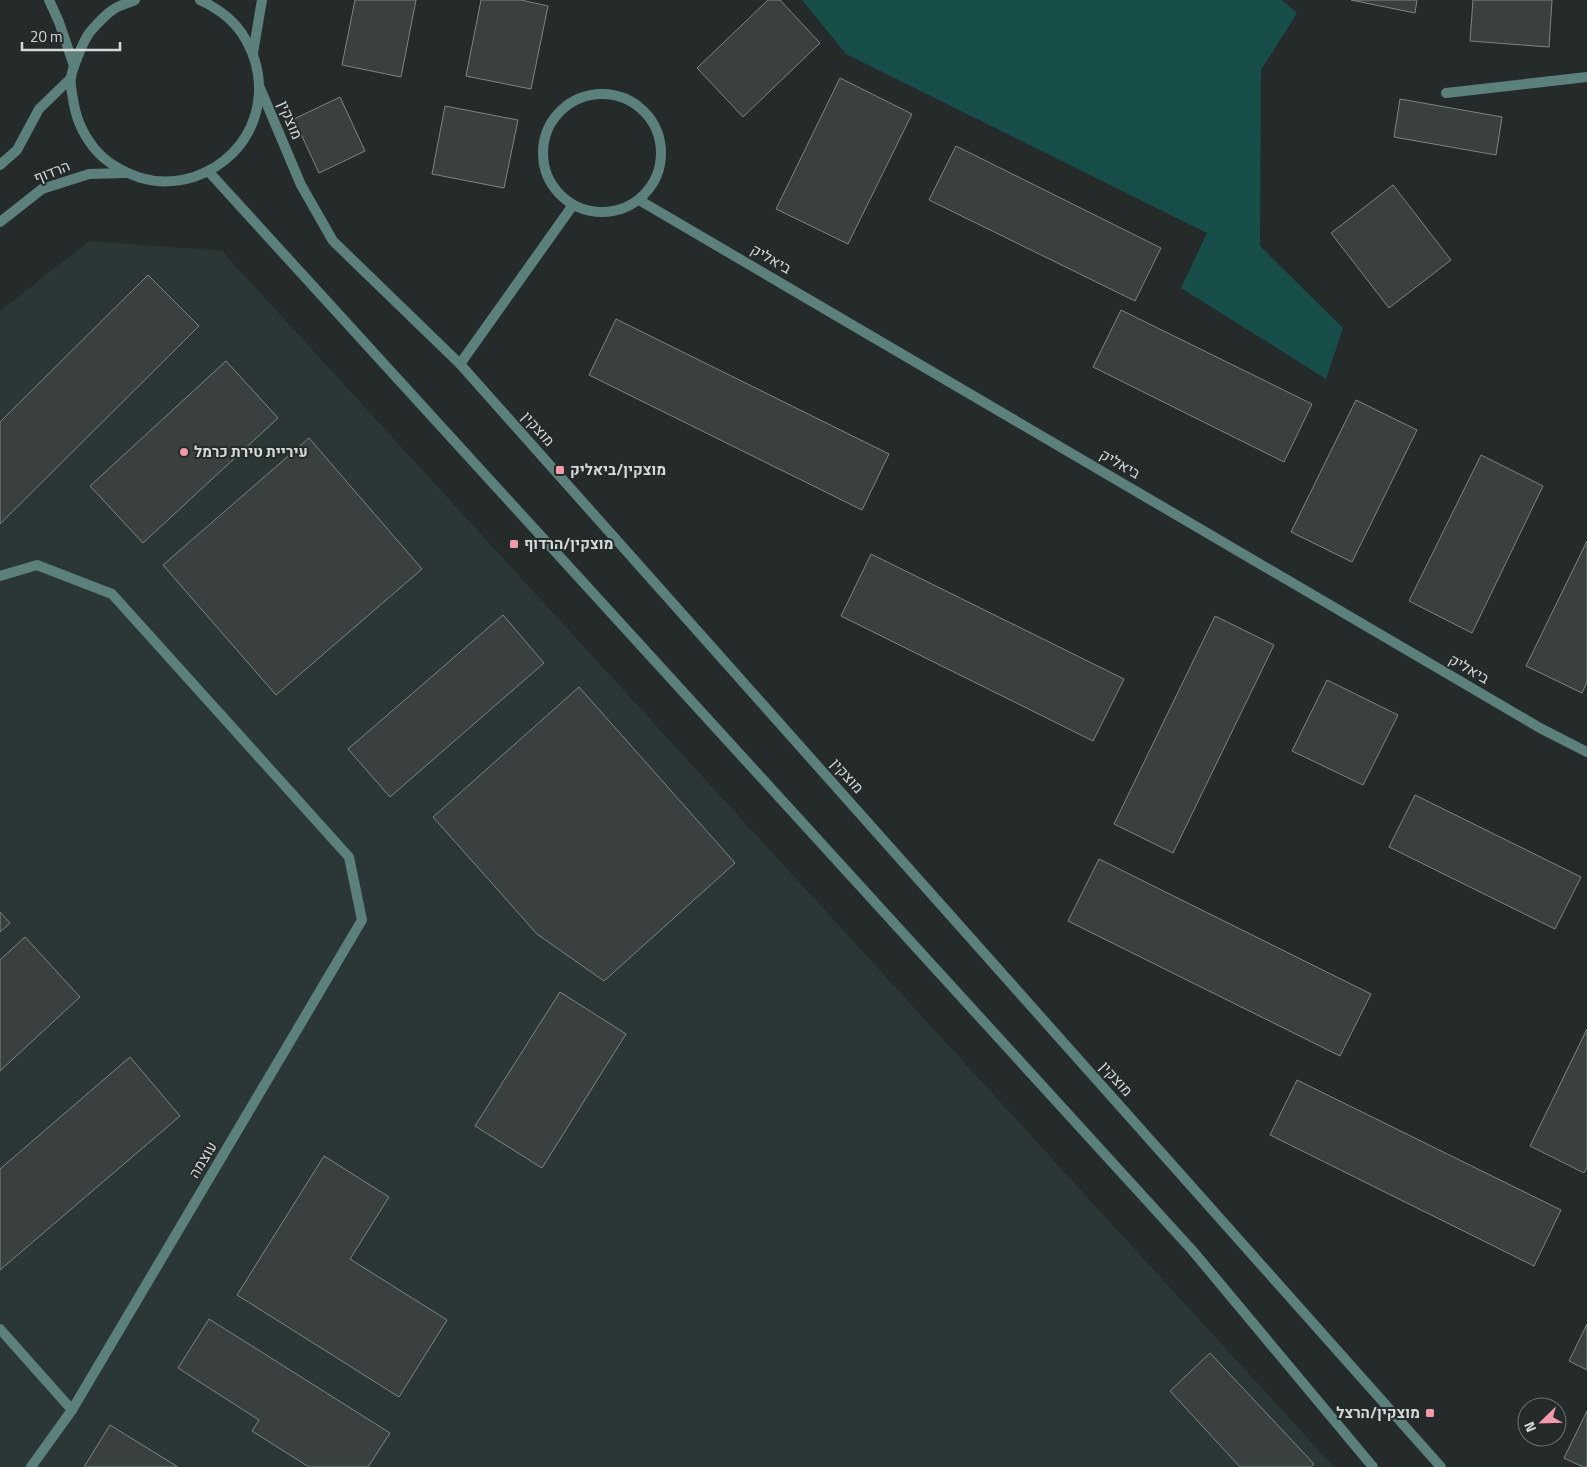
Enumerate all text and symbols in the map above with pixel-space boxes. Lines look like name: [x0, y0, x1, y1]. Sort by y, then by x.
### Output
scale bar: [22, 20, 120, 52]
text: 20 m: [30, 25, 63, 48]
street label: מוצקין: [272, 97, 309, 143]
street label: הרדוף: [30, 154, 73, 189]
street label: ביאליק: [747, 238, 796, 279]
street label: מוצקין: [516, 406, 560, 451]
place label: עיריית טירת כרמל: [194, 440, 308, 463]
street label: ביאליק: [1096, 443, 1145, 484]
marker: עיריית טירת כרמל: [178, 446, 190, 458]
place label: מוצקין/ביאליק: [570, 458, 666, 481]
marker: מוצקין/ביאליק: [554, 464, 566, 476]
place label: מוצקין/הרדוף: [524, 532, 613, 555]
marker: מוצקין/הרדוף: [508, 538, 520, 550]
street label: ביאליק: [1445, 648, 1494, 689]
street label: מוצקין: [825, 753, 869, 798]
street label: מוצקין: [1094, 1056, 1138, 1101]
street label: עוצמה: [183, 1137, 223, 1183]
north arrow: [1517, 1397, 1567, 1447]
place label: מוצקין/הרצל: [1336, 1401, 1420, 1424]
marker: מוצקין/הרצל: [1424, 1407, 1436, 1419]
text: N: [1518, 1419, 1541, 1436]

